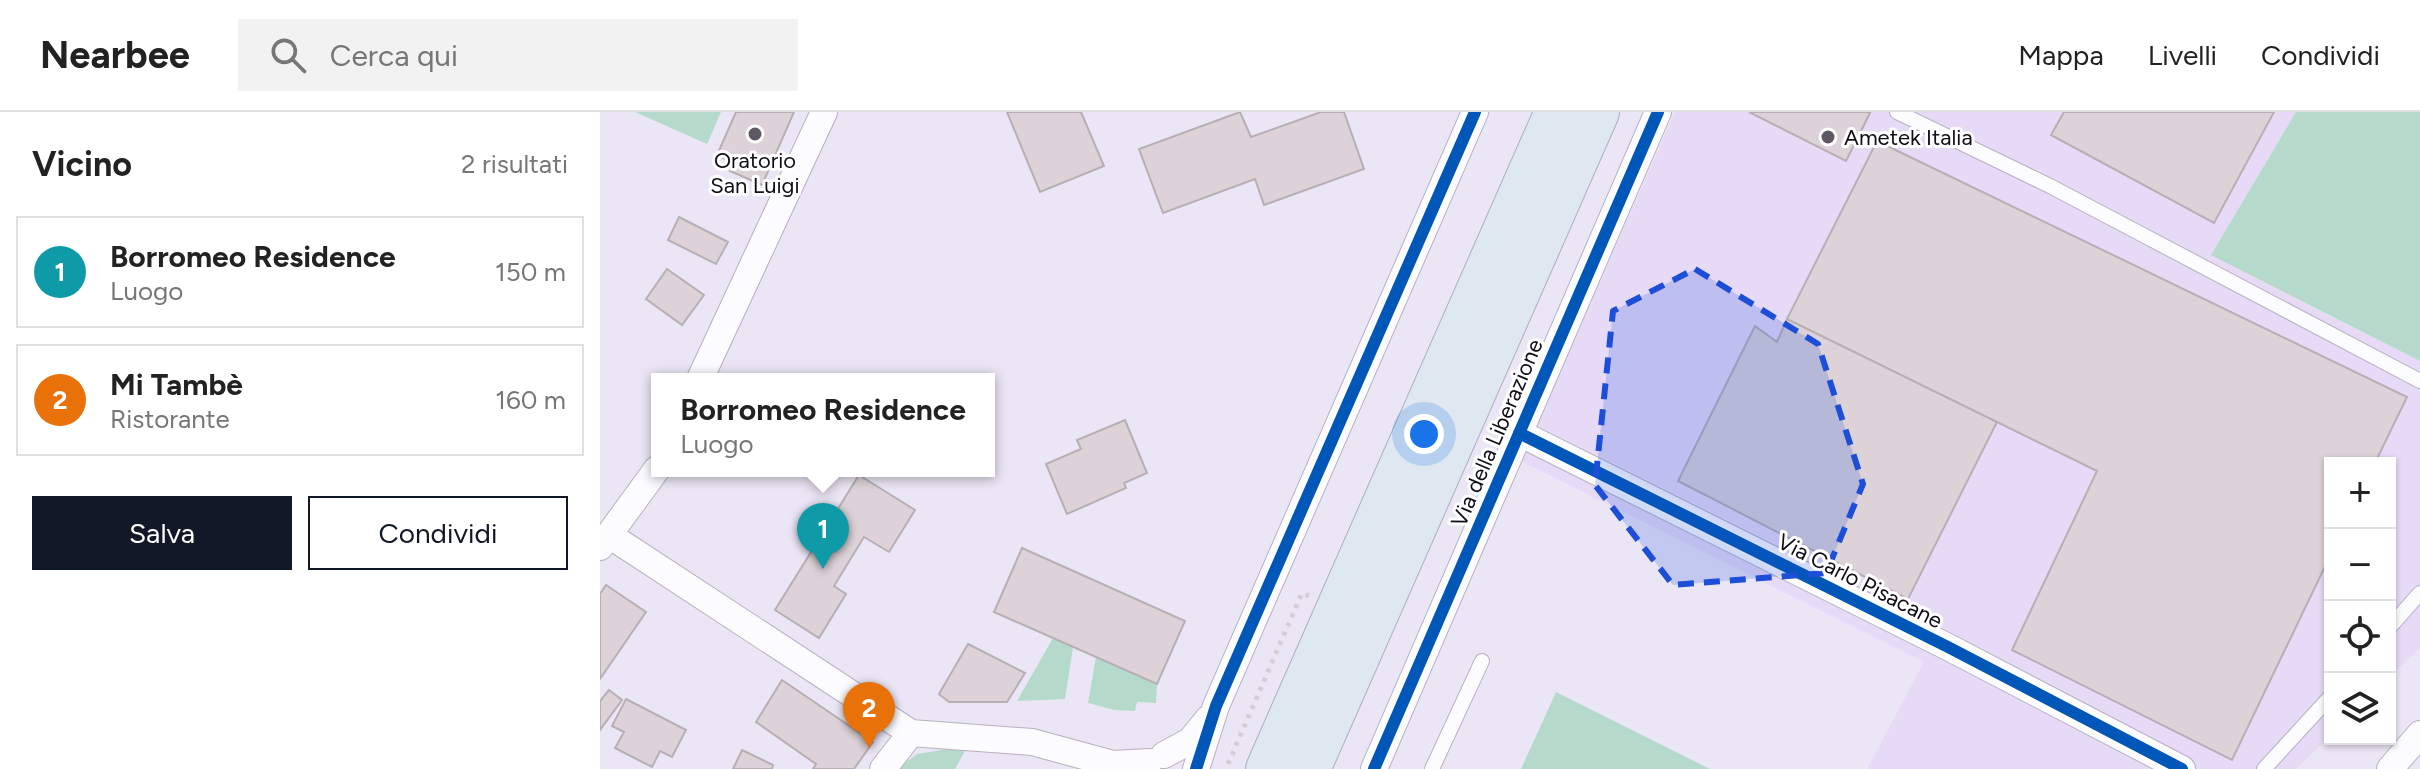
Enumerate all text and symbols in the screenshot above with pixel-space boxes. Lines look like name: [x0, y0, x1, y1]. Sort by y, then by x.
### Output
search box: [238, 19, 798, 91]
text: Nearbee: [40, 32, 190, 78]
icon: search: [266, 33, 310, 77]
text: Cerca qui: [330, 37, 458, 74]
text: Mappa: [2018, 38, 2104, 72]
text: Livelli: [2148, 38, 2217, 72]
text: Condividi: [2261, 38, 2380, 72]
place label: Ametek Italia: [1844, 124, 1973, 151]
marker: Oratorio San Luigi: [746, 125, 764, 143]
marker: Ametek Italia: [1819, 128, 1837, 146]
text: Vicino: [32, 144, 132, 185]
place label: Oratorio San Luigi: [710, 147, 800, 199]
text: 2 risultati: [461, 148, 568, 180]
text: Borromeo Residence: [110, 238, 396, 275]
text: 1: [55, 256, 65, 288]
text: 150 m: [495, 256, 566, 288]
text: Luogo: [110, 275, 183, 307]
street label: Via della Liberazione: [1445, 335, 1549, 531]
text: Mi Tambè: [110, 366, 243, 403]
popup: [651, 373, 995, 477]
text: 2: [52, 384, 68, 416]
text: 160 m: [495, 384, 566, 416]
text: Borromeo Residence: [680, 391, 966, 428]
text: Ristorante: [110, 403, 230, 435]
your location: [1404, 414, 1444, 454]
text: Luogo: [680, 428, 754, 460]
map controls: [2324, 457, 2396, 745]
button: +: [2324, 457, 2396, 529]
button: Salva: [32, 496, 292, 570]
button: Condividi: [308, 496, 568, 570]
pin: 1: [797, 503, 849, 569]
street label: Via Carlo Pisacane: [1773, 528, 1947, 634]
button: −: [2324, 529, 2396, 601]
button: locate: [2324, 601, 2396, 673]
button: layers: [2324, 673, 2396, 745]
pin: 2: [843, 682, 895, 748]

